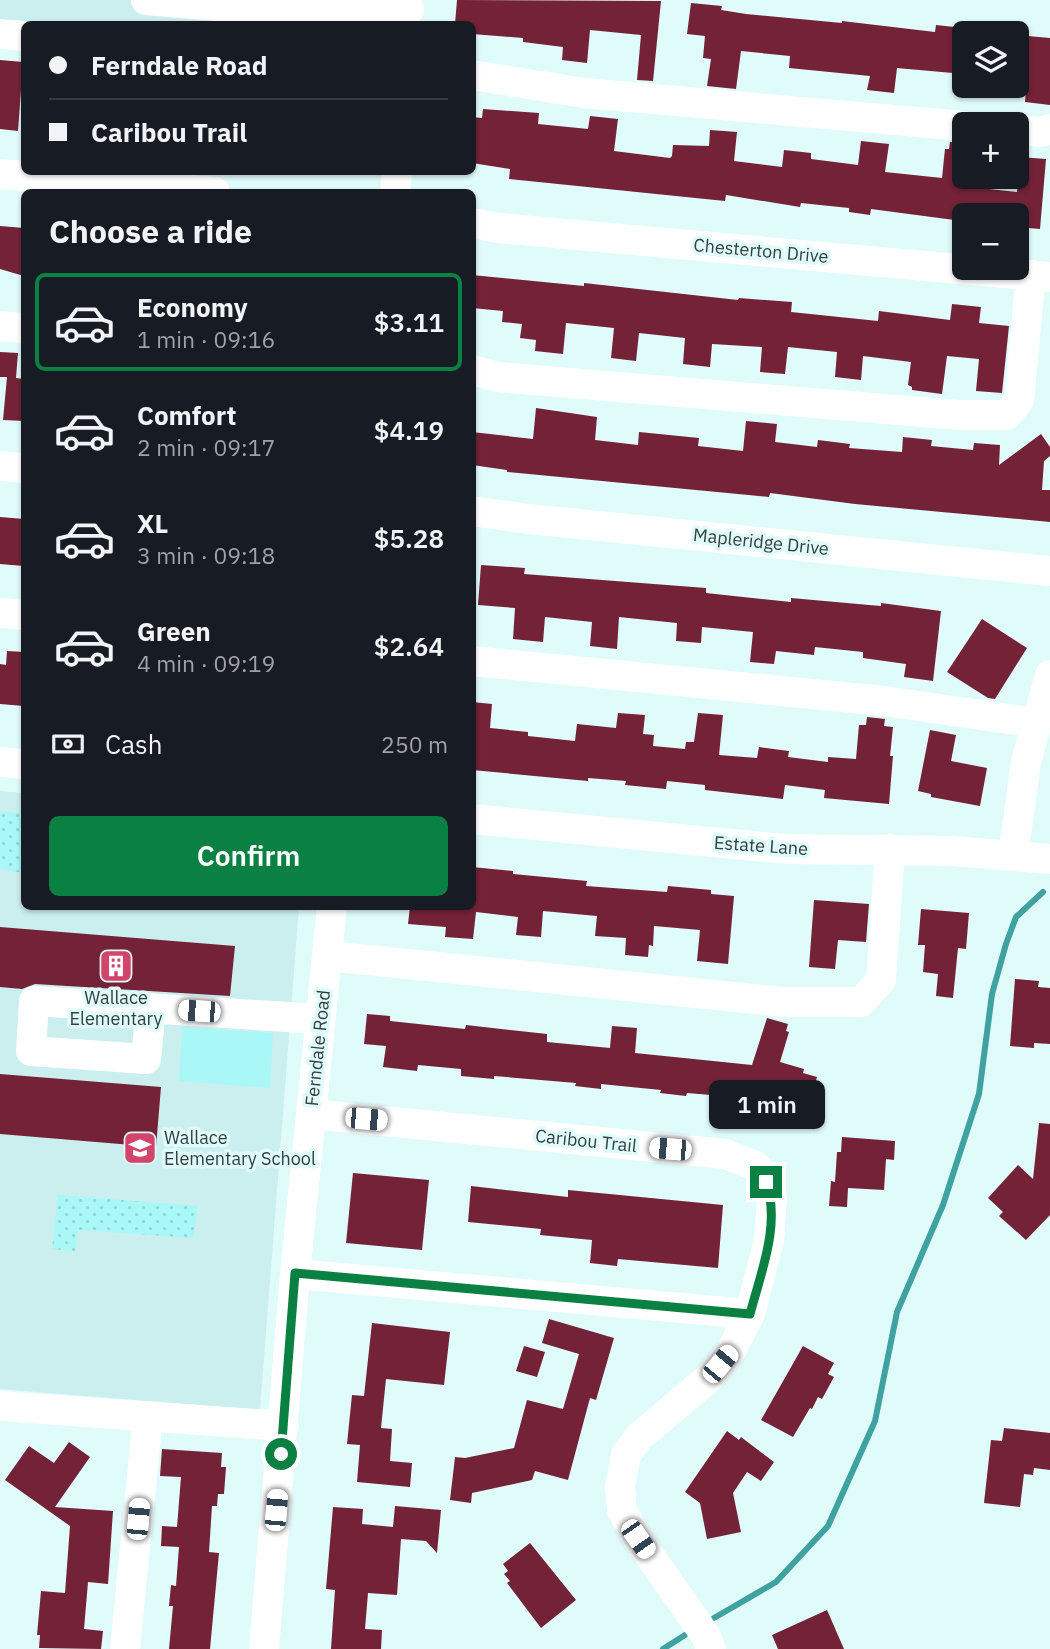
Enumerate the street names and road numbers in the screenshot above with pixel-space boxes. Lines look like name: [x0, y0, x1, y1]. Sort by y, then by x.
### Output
street label: Chesterton Drive: [693, 233, 830, 268]
street label: Mapleridge Drive: [692, 523, 830, 560]
street label: Estate Lane: [713, 831, 809, 860]
street label: Ferndale Road: [300, 989, 335, 1107]
street label: Caribou Trail: [534, 1124, 638, 1157]

